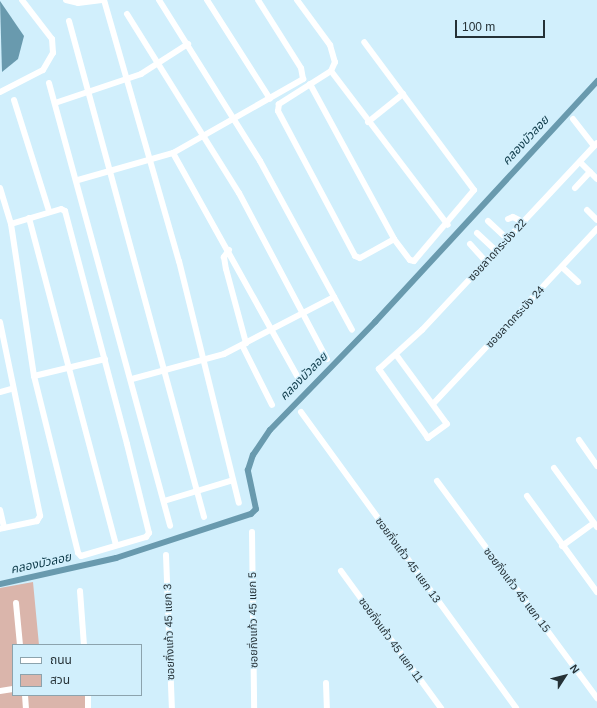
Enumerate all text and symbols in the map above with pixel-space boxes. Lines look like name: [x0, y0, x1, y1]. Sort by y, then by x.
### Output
scale bar: [457, 12, 547, 38]
text: 100 m: [462, 20, 495, 34]
water label: คลองบัวลอย: [500, 114, 552, 168]
street label: ซอยลาดกระบัง 22: [465, 216, 529, 284]
street label: ซอยลาดกระบัง 24: [483, 283, 547, 351]
water label: คลองบัวลอย: [277, 350, 331, 404]
street label: ซอยกิ่งแก้ว 45 แยก 13: [373, 515, 443, 605]
street label: ซอยกิ่งแก้ว 45 แยก 15: [481, 545, 553, 635]
water label: คลองบัวลอย: [9, 551, 73, 577]
street label: ซอยกิ่งแก้ว 45 แยก 5: [246, 572, 260, 668]
street label: ซอยกิ่งแก้ว 45 แยก 3: [161, 584, 177, 680]
street label: ซอยกิ่งแก้ว 45 แยก 11: [356, 595, 426, 685]
legend: [12, 644, 142, 696]
text: ถนน: [50, 653, 72, 667]
north arrow: [545, 656, 585, 696]
text: N: [568, 662, 582, 676]
text: สวน: [50, 673, 70, 687]

